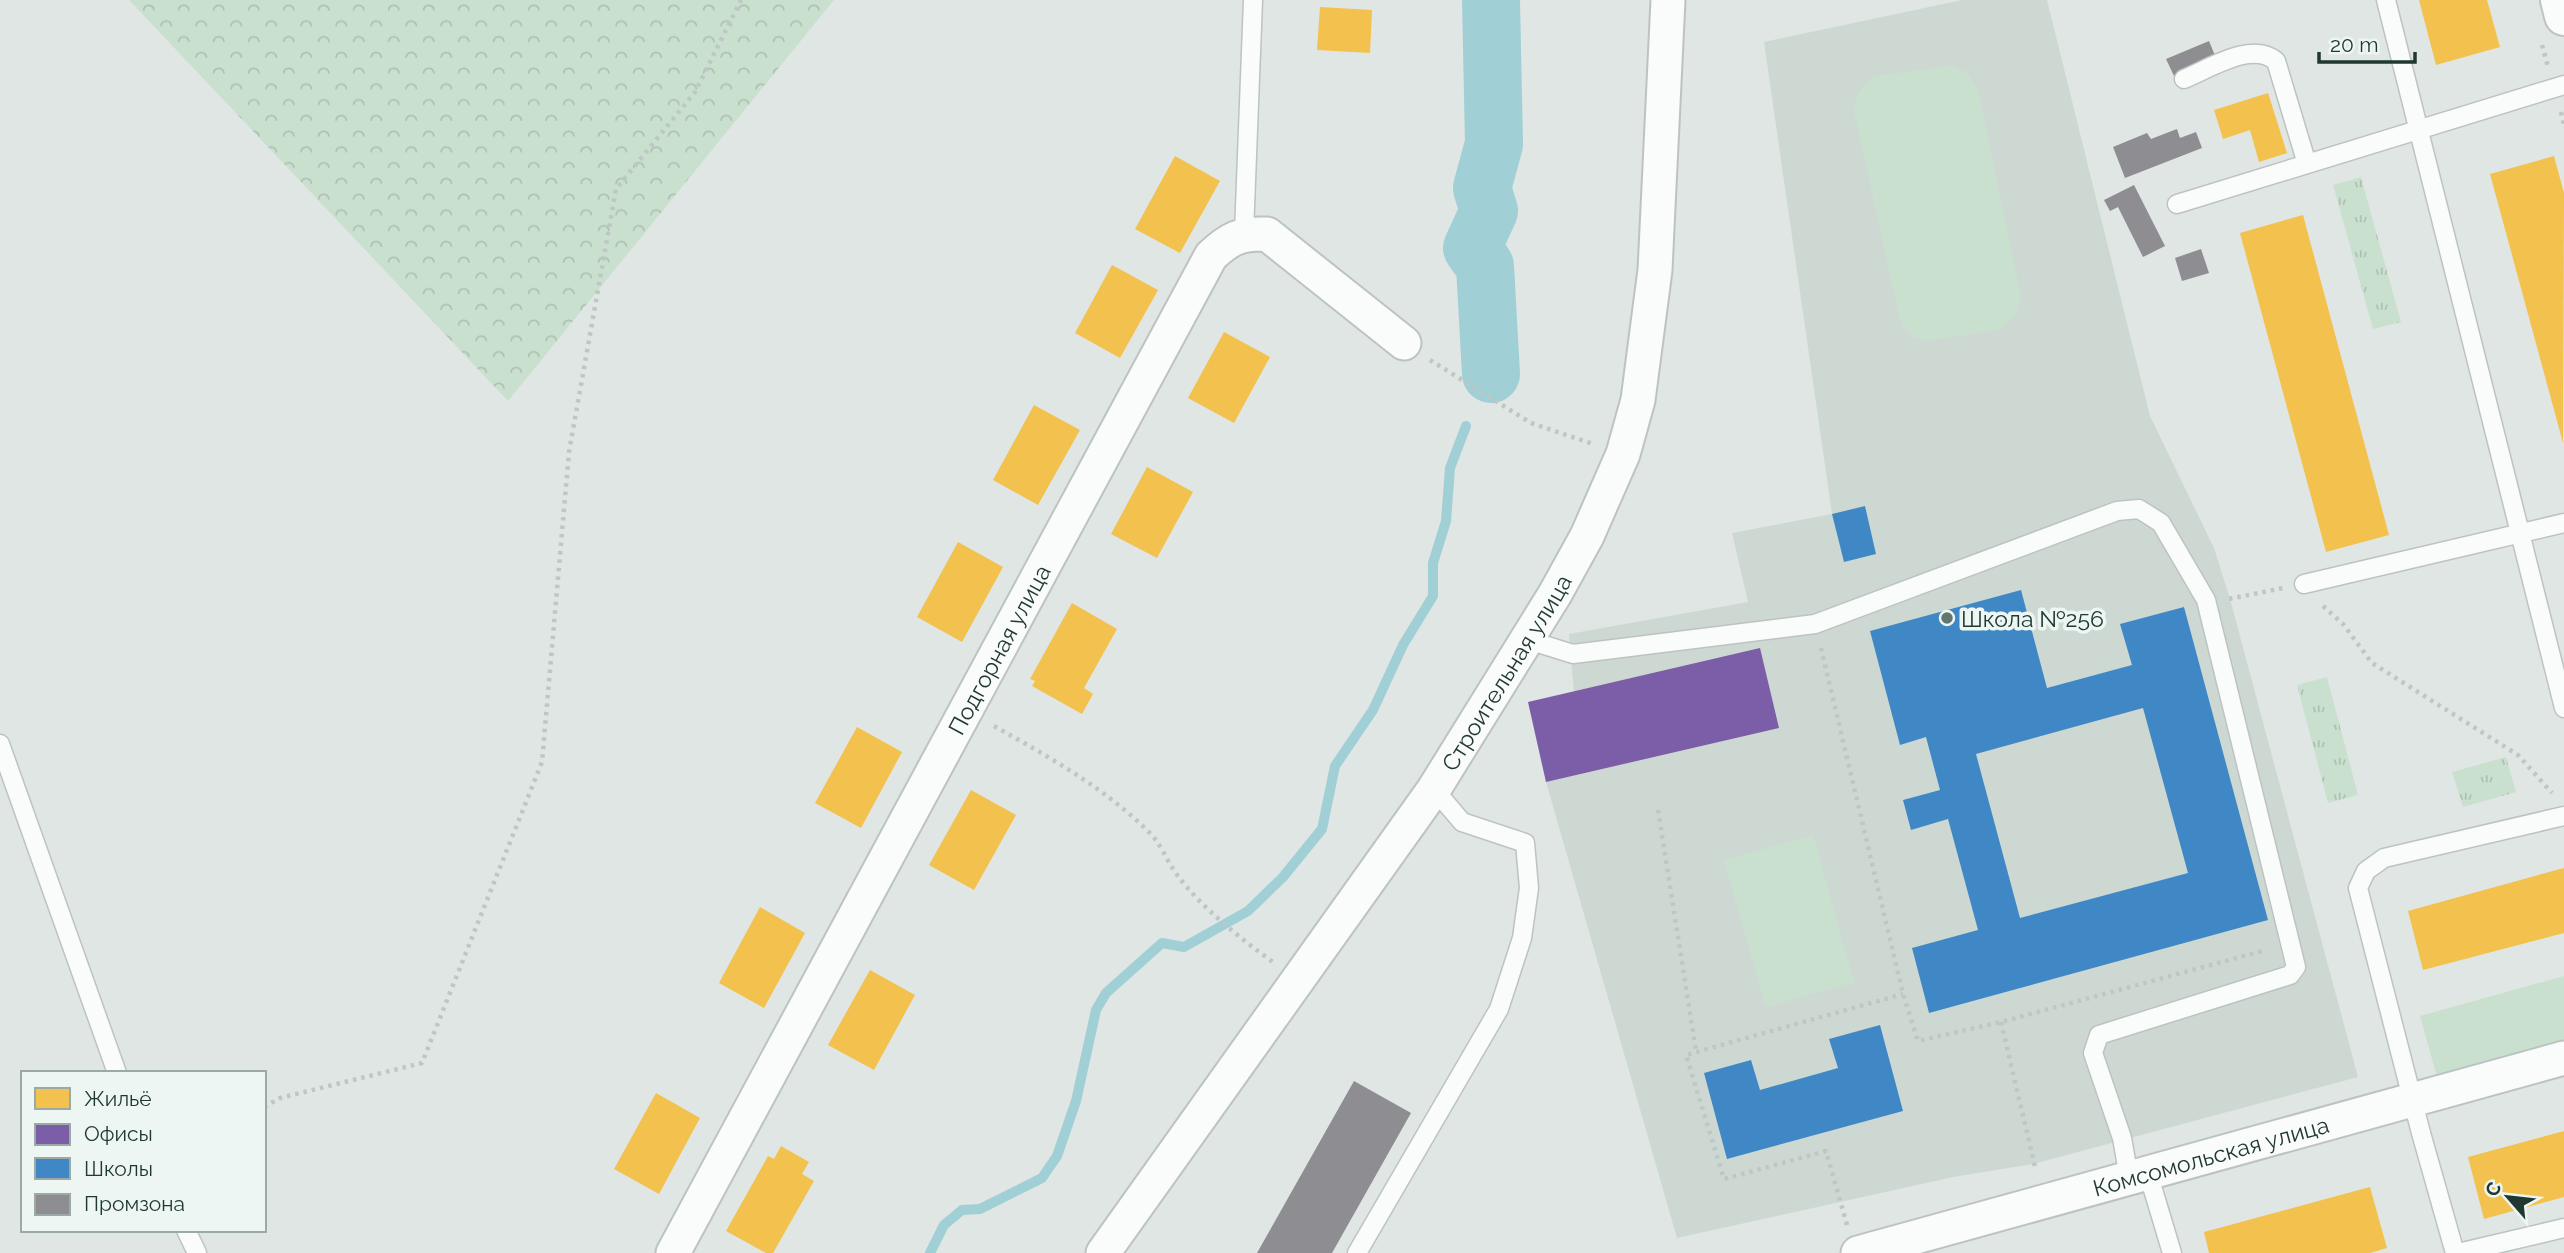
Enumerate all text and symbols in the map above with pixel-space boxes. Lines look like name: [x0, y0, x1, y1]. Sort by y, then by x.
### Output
scale bar: [2319, 21, 2415, 65]
text: 20 m: [2330, 32, 2378, 57]
street label: Подгорная улица: [942, 560, 1056, 739]
street label: Строительная улица: [1435, 570, 1577, 775]
place label: Школа №256: [1961, 605, 2104, 632]
marker: Школа №256: [1939, 610, 1955, 626]
legend: [21, 1071, 266, 1232]
text: Жильё: [84, 1086, 152, 1111]
street label: Комсомольская улица: [2090, 1110, 2332, 1201]
text: Офисы: [84, 1121, 153, 1146]
text: Школы: [84, 1156, 153, 1181]
north arrow: [2473, 1162, 2543, 1232]
text: С: [2480, 1178, 2506, 1200]
text: Промзона: [84, 1191, 185, 1216]

